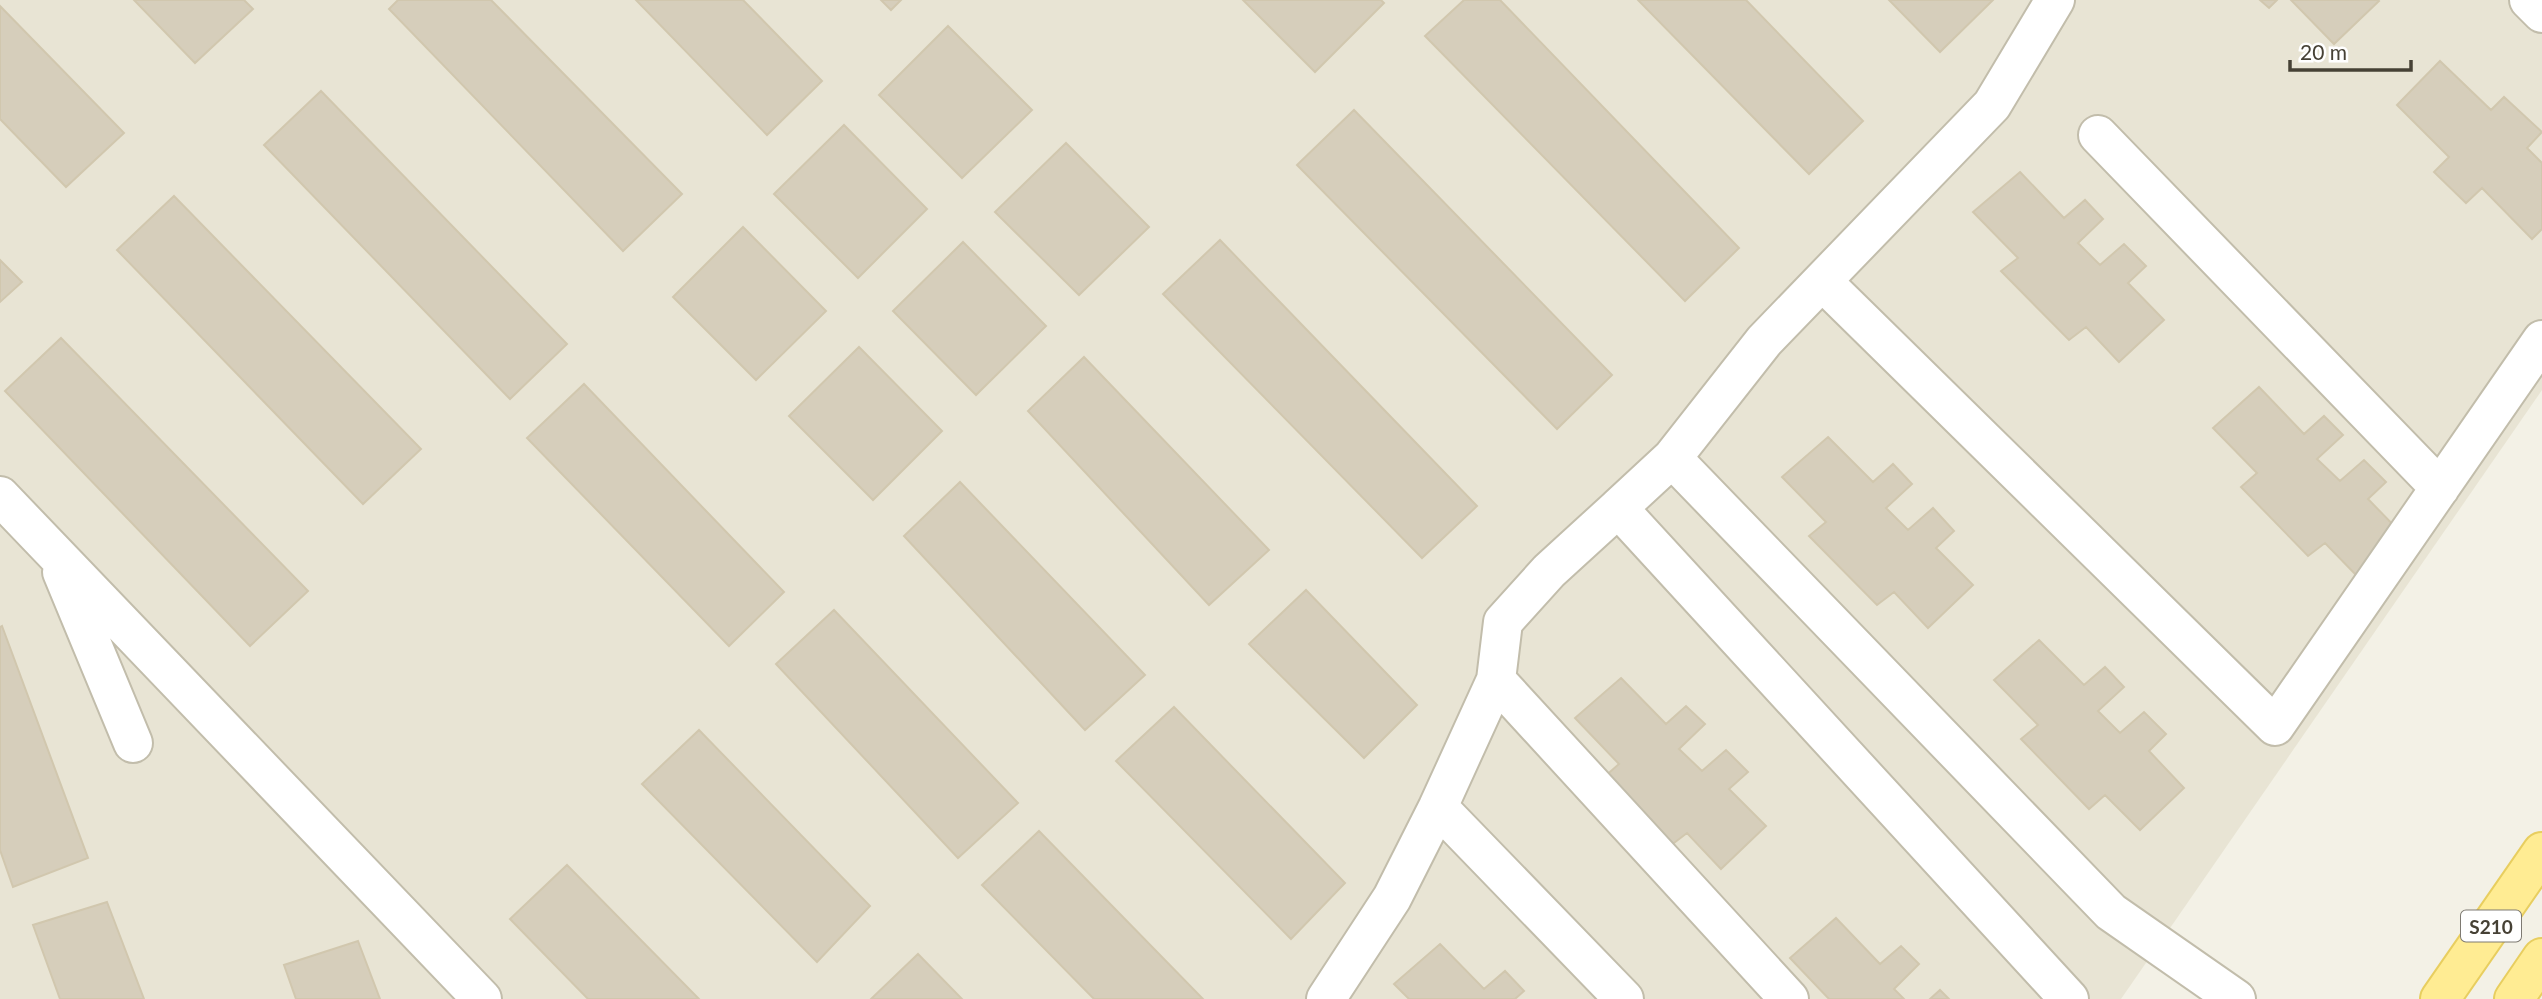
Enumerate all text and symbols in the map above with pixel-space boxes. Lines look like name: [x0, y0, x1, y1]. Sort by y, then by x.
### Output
scale bar: [2290, 28, 2411, 72]
text: 20 m: [2300, 39, 2347, 64]
road number: S210: [2461, 910, 2521, 942]

